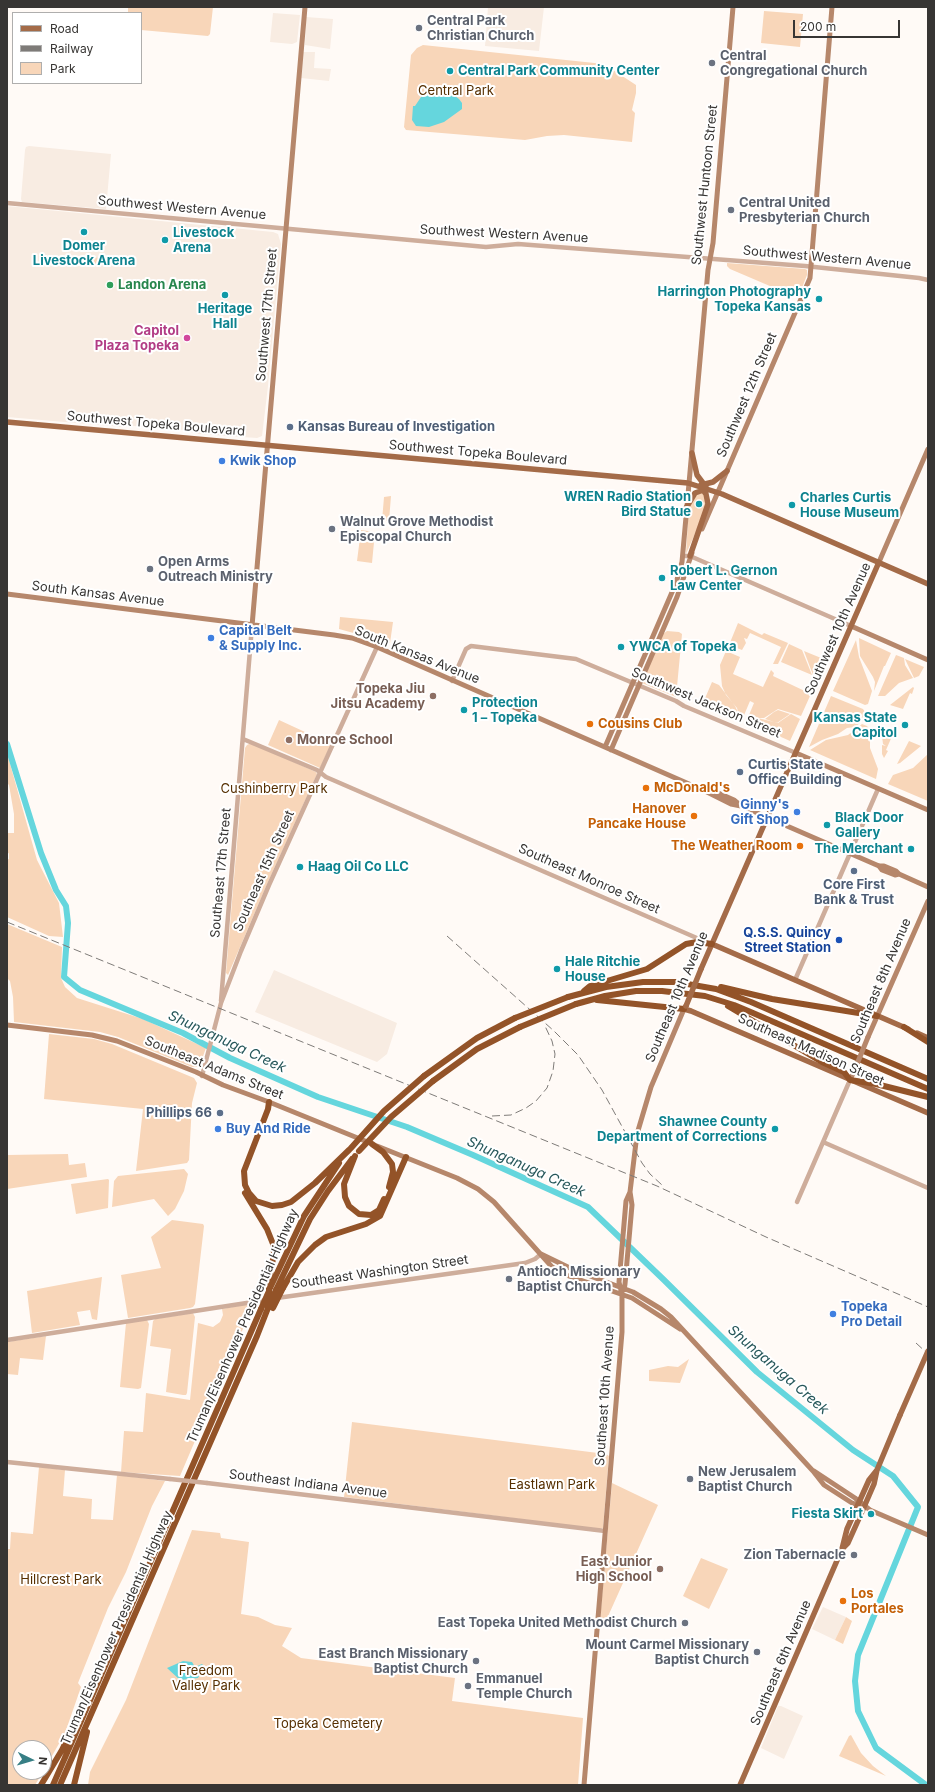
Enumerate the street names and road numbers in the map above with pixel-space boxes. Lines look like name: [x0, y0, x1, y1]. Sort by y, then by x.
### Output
street label: Southwest Huntoon Street: [689, 104, 721, 266]
street label: Southwest Western Avenue: [97, 193, 267, 223]
street label: Southwest Western Avenue: [419, 222, 589, 246]
street label: Southwest Western Avenue: [742, 243, 912, 273]
street label: Southwest 17th Street: [253, 248, 281, 382]
street label: Southwest 12th Street: [714, 330, 780, 460]
street label: Southwest Topeka Boulevard: [66, 408, 246, 440]
street label: Southwest Topeka Boulevard: [388, 437, 568, 469]
street label: Southwest 10th Avenue: [802, 560, 874, 698]
street label: South Kansas Avenue: [31, 578, 165, 610]
street label: South Kansas Avenue: [352, 623, 482, 687]
street label: Southwest Jackson Street: [629, 664, 783, 742]
street label: Southeast 17th Street: [208, 807, 234, 939]
street label: Southeast 15th Street: [230, 808, 298, 934]
street label: Southeast Monroe Street: [516, 841, 662, 917]
street label: Southeast 8th Avenue: [847, 916, 915, 1046]
street label: Southeast 10th Avenue: [642, 929, 712, 1065]
street label: Southeast Madison Street: [735, 1011, 887, 1089]
street label: Southeast Adams Street: [142, 1033, 286, 1103]
street label: Truman/Eisenhower Presidential Highway: [184, 1206, 302, 1446]
street label: Southeast Washington Street: [291, 1252, 469, 1292]
street label: Southeast 10th Avenue: [592, 1325, 618, 1467]
street label: Southeast Indiana Avenue: [228, 1467, 388, 1501]
street label: Truman/Eisenhower Presidential Highway: [58, 1508, 176, 1748]
street label: Southeast 6th Avenue: [747, 1598, 815, 1728]

